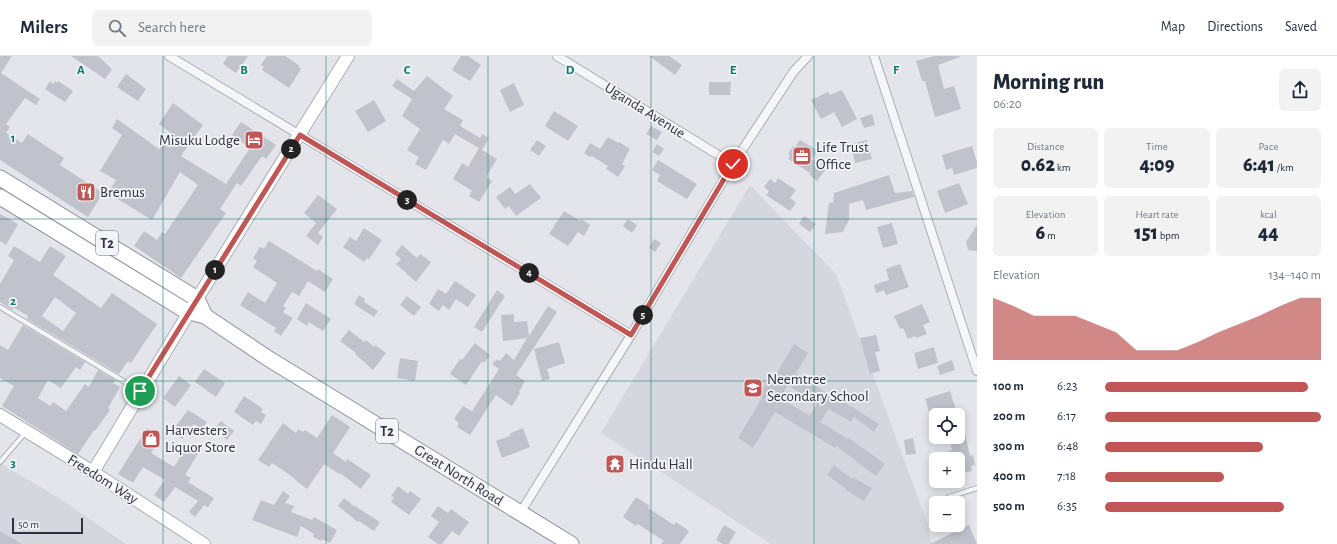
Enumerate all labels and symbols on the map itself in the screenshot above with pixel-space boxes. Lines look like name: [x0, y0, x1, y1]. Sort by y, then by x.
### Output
text: A: [77, 64, 85, 77]
text: B: [240, 64, 248, 77]
text: C: [404, 64, 411, 77]
text: D: [566, 64, 575, 77]
text: E: [730, 64, 737, 77]
text: F: [893, 64, 900, 77]
street label: Uganda Avenue: [602, 80, 688, 141]
hotel icon: Misuku Lodge: [243, 129, 265, 151]
text: 1: [11, 132, 15, 145]
place label: Misuku Lodge: [159, 133, 240, 148]
pin: 2: [281, 139, 301, 159]
place label: Life Trust Office: [816, 140, 869, 172]
office icon: Life Trust Office: [791, 145, 813, 167]
pin: [716, 147, 750, 181]
restaurant icon: Bremus: [75, 181, 97, 203]
place label: Bremus: [100, 185, 145, 200]
pin: 3: [397, 190, 417, 210]
road number: T2: [96, 231, 118, 255]
pin: 1: [205, 260, 225, 280]
pin: 4: [519, 263, 539, 283]
text: 2: [10, 295, 16, 308]
pin: 5: [633, 305, 653, 325]
place label: Neemtree Secondary School: [767, 372, 869, 404]
pin: [123, 374, 157, 408]
school or university icon: Neemtree Secondary School: [742, 377, 764, 399]
road number: T2: [376, 419, 398, 443]
place label: Harvesters Liquor Store: [165, 423, 235, 455]
shop icon: Harvesters Liquor Store: [140, 428, 162, 450]
street label: Great North Road: [412, 442, 506, 509]
street label: Freedom Way: [65, 452, 141, 507]
temple icon: Hindu Hall: [604, 453, 626, 475]
text: 3: [10, 457, 16, 470]
place label: Hindu Hall: [629, 457, 693, 472]
scale bar: [12, 516, 83, 535]

